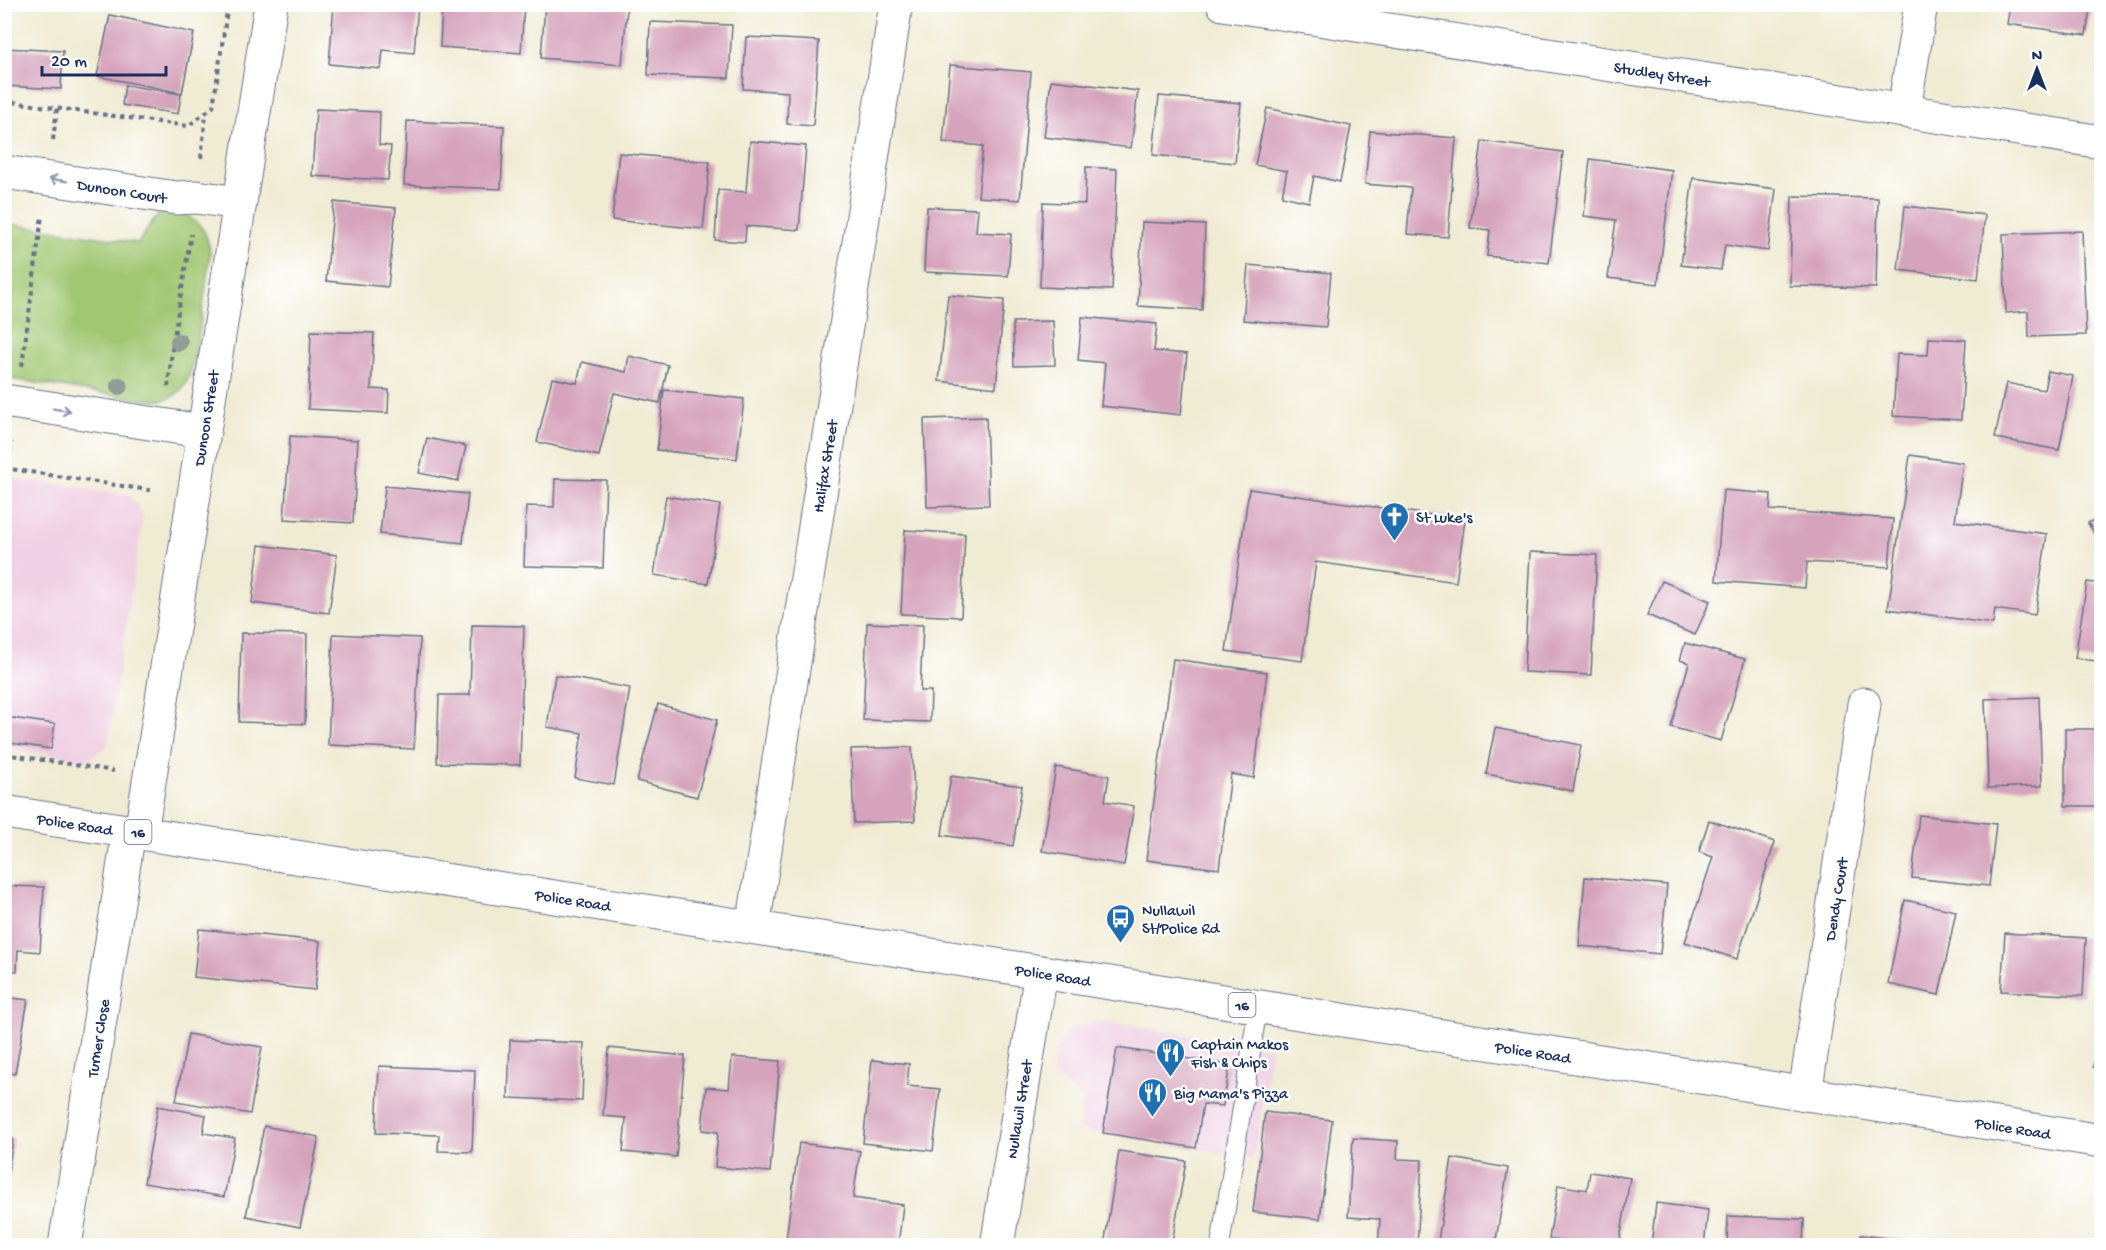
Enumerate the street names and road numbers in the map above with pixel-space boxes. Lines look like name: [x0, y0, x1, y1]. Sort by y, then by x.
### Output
street label: Studley Street: [1612, 59, 1712, 94]
street label: Dunoon Court: [74, 177, 169, 210]
street label: Dunoon Street: [191, 368, 226, 469]
street label: Halifax Street: [811, 417, 844, 514]
street label: Police Road: [34, 811, 115, 842]
road number: 16: [124, 820, 152, 844]
street label: Dendy Court: [1822, 855, 1855, 944]
street label: Police Road: [532, 887, 613, 918]
street label: Police Road: [1012, 962, 1093, 993]
road number: 16: [1228, 993, 1256, 1017]
street label: Turner Close: [85, 997, 116, 1080]
street label: Police Road: [1492, 1039, 1573, 1070]
street label: Nullawil Street: [1004, 1057, 1039, 1160]
street label: Police Road: [1972, 1115, 2053, 1146]

